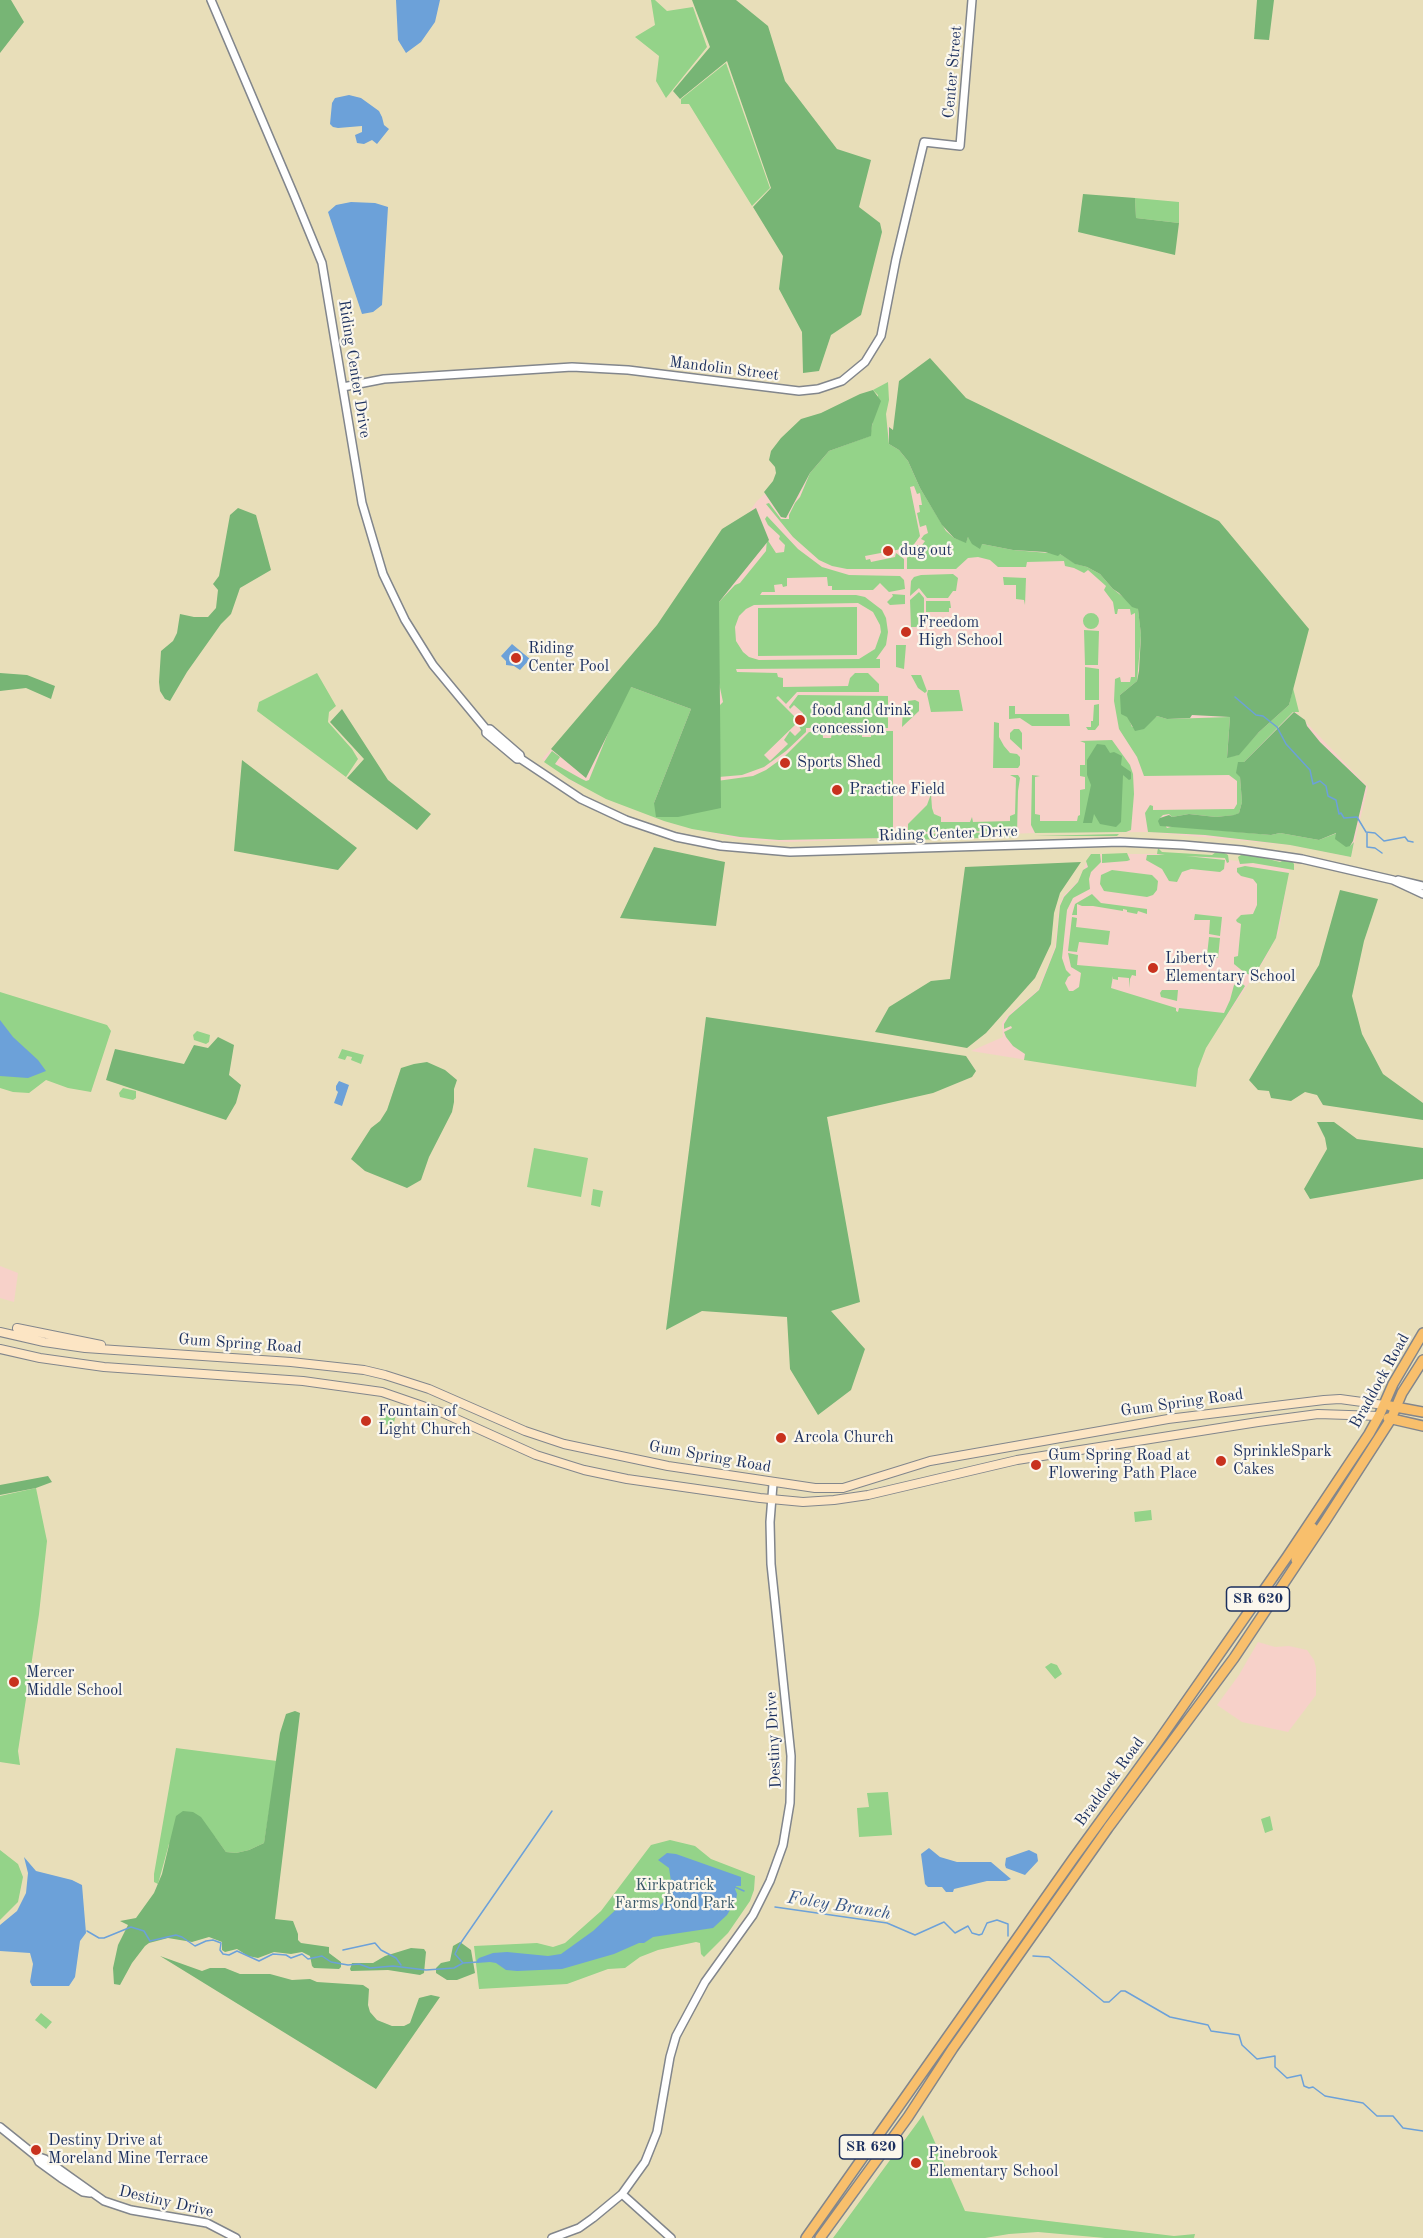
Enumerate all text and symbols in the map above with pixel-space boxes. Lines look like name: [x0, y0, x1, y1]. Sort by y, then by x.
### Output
street label: Center Street: [939, 25, 967, 119]
street label: Riding Center Drive: [334, 299, 374, 439]
street label: Mandolin Street: [668, 353, 780, 385]
place label: dug out: [900, 541, 952, 561]
marker: dug out: [881, 544, 895, 558]
place label: Freedom High School: [918, 613, 1003, 651]
marker: Freedom High School: [899, 625, 913, 639]
place label: Riding Center Pool: [528, 639, 609, 677]
marker: Riding Center Pool: [509, 651, 523, 665]
place label: food and drink concession: [812, 701, 912, 739]
marker: food and drink concession: [793, 713, 807, 727]
place label: Sports Shed: [797, 753, 881, 773]
marker: Sports Shed: [778, 756, 792, 770]
place label: Practice Field: [849, 780, 945, 800]
marker: Practice Field: [830, 783, 844, 797]
street label: Riding Center Drive: [878, 822, 1018, 846]
place label: Liberty Elementary School: [1165, 949, 1295, 987]
marker: Liberty Elementary School: [1146, 961, 1160, 975]
street label: Gum Spring Road: [178, 1330, 302, 1358]
street label: Braddock Road: [1346, 1330, 1414, 1432]
street label: Gum Spring Road: [1119, 1385, 1245, 1421]
place label: Fountain of Light Church: [378, 1402, 471, 1440]
marker: Fountain of Light Church: [359, 1414, 373, 1428]
place label: Arcola Church: [793, 1428, 894, 1448]
marker: Arcola Church: [774, 1431, 788, 1445]
street label: Gum Spring Road: [647, 1437, 773, 1477]
place label: SprinkleSpark Cakes: [1233, 1442, 1332, 1480]
place label: Gum Spring Road at Flowering Path Place: [1048, 1446, 1197, 1484]
marker: SprinkleSpark Cakes: [1214, 1454, 1228, 1468]
marker: Gum Spring Road at Flowering Path Place: [1029, 1458, 1043, 1472]
road number: SR 620: [1226, 1587, 1290, 1611]
place label: Mercer Middle School: [26, 1663, 122, 1701]
marker: Mercer Middle School: [7, 1675, 21, 1689]
street label: Destiny Drive: [762, 1691, 786, 1789]
street label: Braddock Road: [1071, 1734, 1149, 1830]
park label: Kirkpatrick Farms Pond Park: [615, 1876, 735, 1914]
water label: Foley Branch: [786, 1887, 892, 1925]
place label: Destiny Drive at Moreland Mine Terrace: [48, 2131, 208, 2169]
road number: SR 620: [840, 2135, 902, 2159]
marker: Destiny Drive at Moreland Mine Terrace: [29, 2143, 43, 2157]
place label: Pinebrook Elementary School: [928, 2144, 1058, 2182]
marker: Pinebrook Elementary School: [909, 2156, 923, 2170]
street label: Destiny Drive: [117, 2182, 215, 2222]

